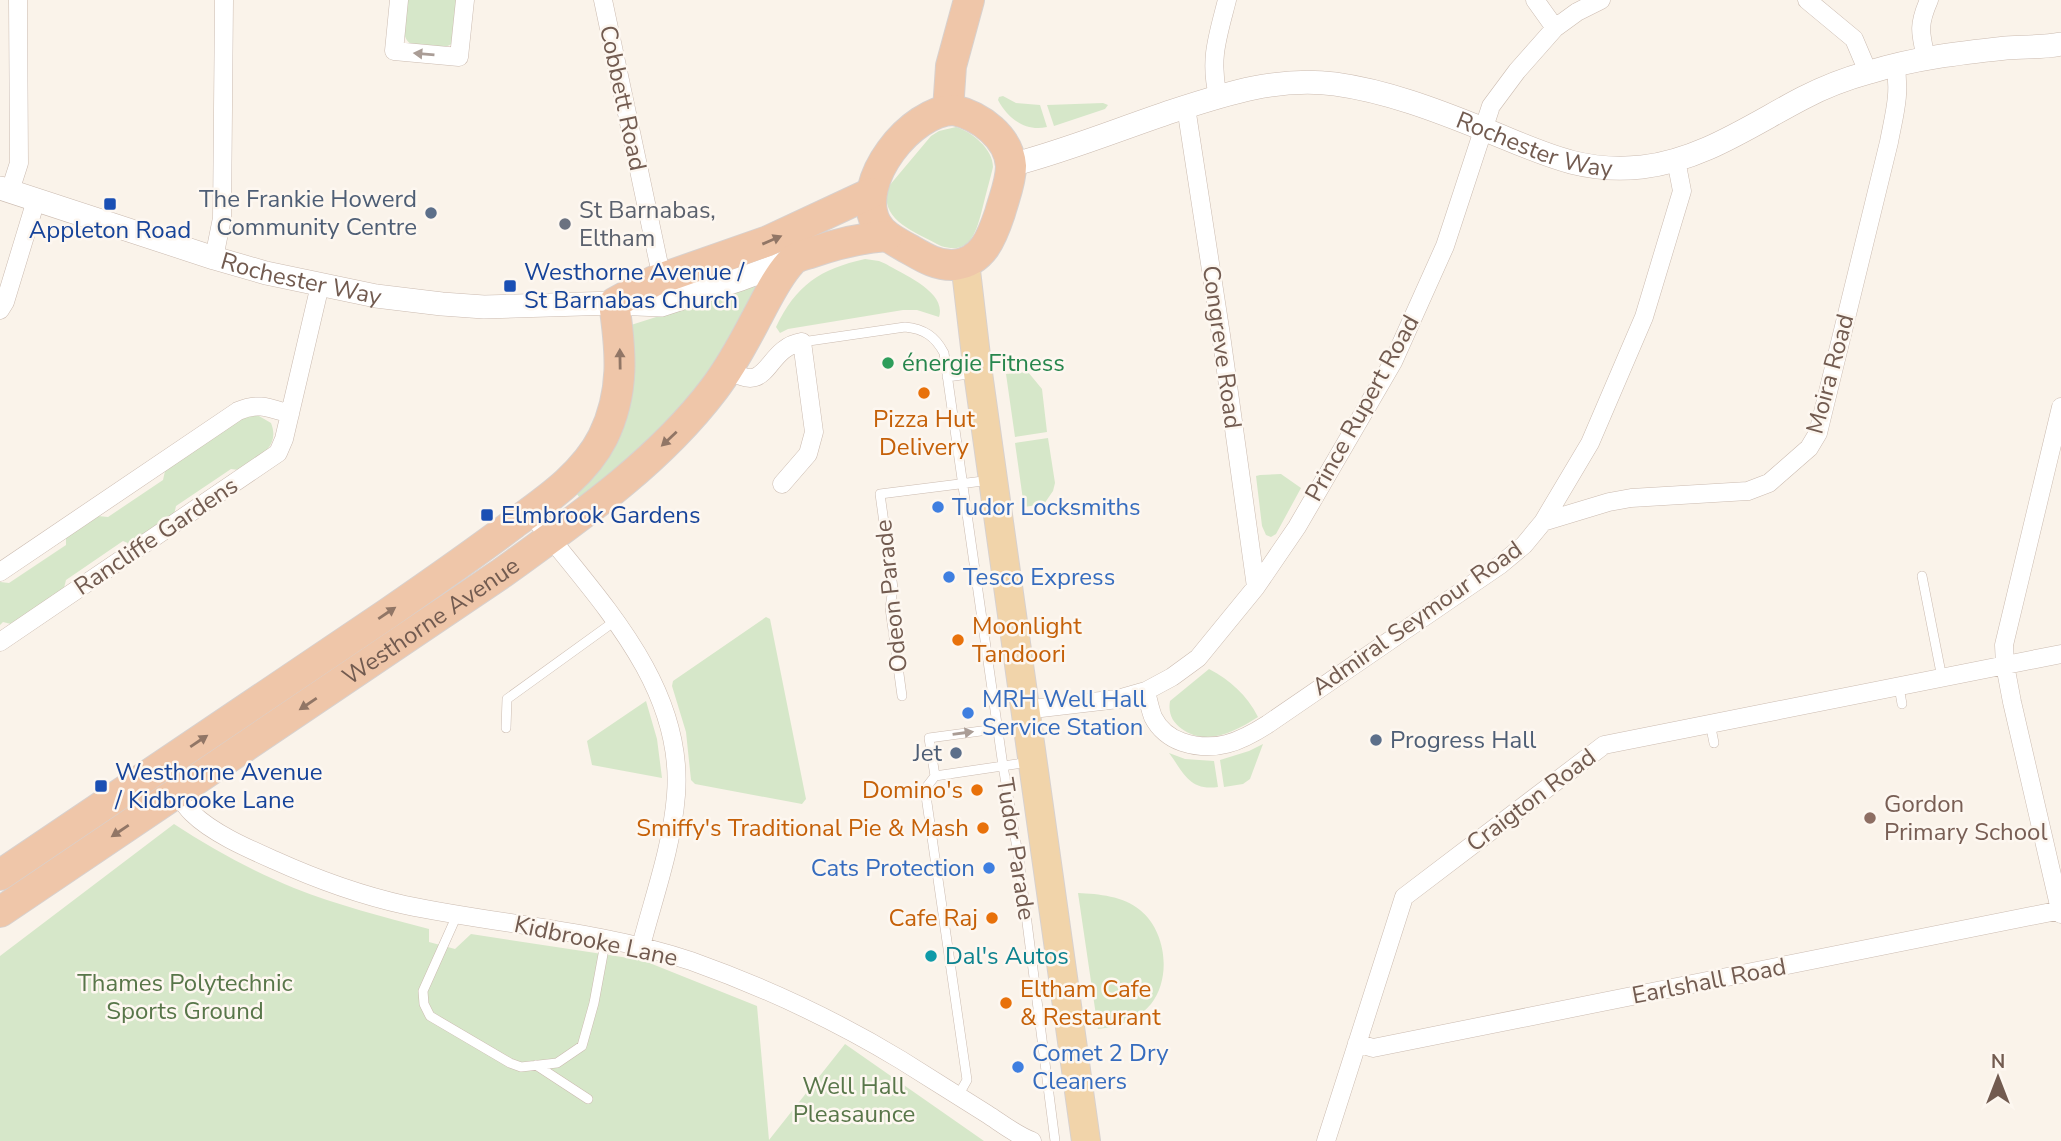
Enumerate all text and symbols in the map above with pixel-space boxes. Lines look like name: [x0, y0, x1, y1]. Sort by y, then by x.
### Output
street label: Cobbett Road: [592, 22, 654, 174]
one-way arrow: [413, 48, 435, 59]
street label: Rochester Way: [1452, 104, 1614, 184]
place label: The Frankie Howerd Community Centre: [199, 183, 417, 243]
place label: St Barnabas, Eltham: [579, 194, 716, 254]
marker: Appleton Road: [102, 196, 118, 212]
marker: The Frankie Howerd Community Centre: [423, 205, 439, 221]
place label: Appleton Road: [29, 214, 191, 246]
marker: St Barnabas, Eltham: [557, 216, 573, 232]
one-way arrow: [762, 234, 783, 245]
street label: Rochester Way: [217, 245, 385, 313]
place label: Westhorne Avenue / St Barnabas Church: [524, 256, 746, 316]
street label: Congreve Road: [1195, 263, 1249, 431]
marker: Westhorne Avenue / St Barnabas Church: [502, 278, 518, 294]
street label: Prince Rupert Road: [1297, 309, 1427, 507]
street label: Moira Road: [1799, 311, 1861, 437]
place label: énergie Fitness: [902, 347, 1065, 379]
one-way arrow: [614, 348, 626, 370]
marker: énergie Fitness: [880, 355, 896, 371]
marker: Pizza Hut Delivery: [916, 385, 932, 401]
place label: Pizza Hut Delivery: [873, 403, 976, 463]
one-way arrow: [661, 431, 678, 447]
street label: Rancliffe Gardens: [68, 469, 244, 603]
place label: Tudor Locksmiths: [952, 491, 1141, 523]
place label: Elmbrook Gardens: [501, 499, 700, 531]
marker: Tudor Locksmiths: [930, 499, 946, 515]
marker: Elmbrook Gardens: [479, 507, 495, 523]
street label: Odeon Parade: [867, 518, 915, 674]
street label: Admiral Seymour Road: [1306, 533, 1528, 703]
street label: Westhorne Avenue: [336, 550, 526, 692]
place label: Tesco Express: [963, 561, 1115, 593]
marker: Tesco Express: [941, 569, 957, 585]
one-way arrow: [378, 606, 396, 620]
place label: Moonlight Tandoori: [972, 610, 1082, 670]
marker: Moonlight Tandoori: [950, 632, 966, 648]
place label: MRH Well Hall Service Station: [982, 683, 1146, 743]
one-way arrow: [299, 697, 318, 710]
marker: MRH Well Hall Service Station: [960, 705, 976, 721]
place label: Progress Hall: [1390, 724, 1536, 756]
one-way arrow: [952, 728, 974, 739]
marker: Progress Hall: [1368, 732, 1384, 748]
one-way arrow: [189, 734, 209, 747]
place label: Jet: [912, 737, 943, 769]
street label: Craigton Road: [1460, 741, 1602, 859]
marker: Jet: [948, 745, 964, 761]
place label: Westhorne Avenue / Kidbrooke Lane: [114, 756, 322, 816]
place label: Domino's: [862, 774, 963, 806]
street label: Tudor Parade: [989, 776, 1043, 922]
marker: Westhorne Avenue / Kidbrooke Lane: [93, 778, 109, 794]
marker: Domino's: [969, 782, 985, 798]
place label: Gordon Primary School: [1884, 788, 2048, 848]
marker: Gordon Primary School: [1862, 810, 1878, 826]
place label: Smiffy's Traditional Pie & Mash: [636, 812, 969, 844]
marker: Smiffy's Traditional Pie & Mash: [975, 820, 991, 836]
one-way arrow: [111, 824, 129, 838]
place label: Cats Protection: [811, 852, 975, 884]
marker: Cats Protection: [981, 860, 997, 876]
place label: Cafe Raj: [889, 902, 978, 934]
street label: Kidbrooke Lane: [511, 908, 681, 974]
marker: Cafe Raj: [984, 910, 1000, 926]
place label: Dal's Autos: [945, 940, 1069, 972]
marker: Dal's Autos: [923, 948, 939, 964]
street label: Earlshall Road: [1629, 950, 1789, 1012]
park label: Thames Polytechnic Sports Ground: [77, 967, 293, 1027]
place label: Eltham Cafe & Restaurant: [1020, 973, 1161, 1033]
marker: Eltham Cafe & Restaurant: [998, 995, 1014, 1011]
place label: Comet 2 Dry Cleaners: [1032, 1037, 1169, 1097]
north arrow: [1963, 1043, 2033, 1113]
text: N: [1991, 1049, 2005, 1075]
marker: Comet 2 Dry Cleaners: [1010, 1059, 1026, 1075]
park label: Well Hall Pleasaunce: [793, 1070, 915, 1130]

